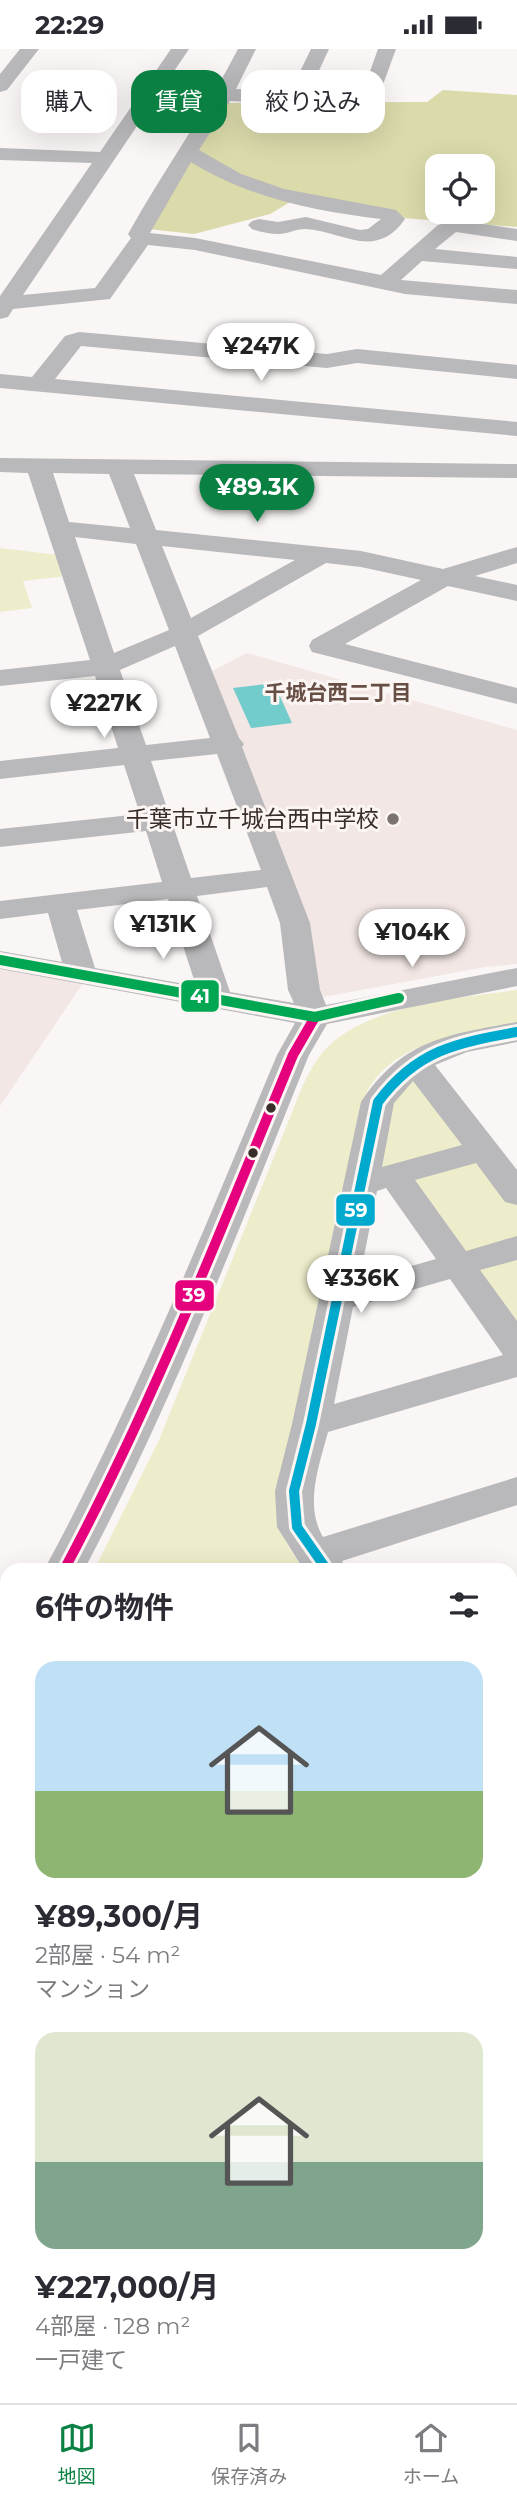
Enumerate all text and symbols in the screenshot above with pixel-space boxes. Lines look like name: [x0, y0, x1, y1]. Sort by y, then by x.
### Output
text: 22:29: [35, 9, 104, 41]
chip: 購入: [21, 70, 117, 133]
chip: 賃貸: [131, 70, 227, 133]
chip: 絞り込み: [241, 70, 385, 133]
map controls: [425, 154, 495, 224]
button: locate: [425, 154, 495, 224]
pin: ¥247K: [212, 323, 310, 383]
text: ¥247K: [223, 332, 299, 360]
pin: ¥89.3K: [200, 465, 314, 524]
text: ¥89.3K: [215, 473, 299, 501]
district label: 千城台西二丁目: [265, 680, 412, 705]
pin: ¥227K: [55, 681, 153, 740]
text: ¥227K: [66, 689, 142, 717]
place label: 千葉市立千城台西中学校: [126, 805, 379, 833]
marker: 千葉市立千城台西中学校: [385, 811, 401, 827]
pin: ¥131K: [114, 901, 212, 961]
pin: ¥104K: [363, 909, 461, 969]
text: ¥131K: [130, 910, 196, 938]
text: ¥104K: [374, 918, 450, 946]
line badge: 41: [180, 979, 220, 1013]
text: 41: [190, 985, 210, 1008]
unlabelled marker: [264, 1101, 278, 1115]
unlabelled marker: [246, 1146, 260, 1160]
line badge: 59: [335, 1193, 376, 1227]
text: 59: [344, 1199, 368, 1222]
pin: ¥336K: [312, 1255, 410, 1315]
text: ¥336K: [323, 1264, 399, 1292]
line badge: 39: [174, 1279, 215, 1312]
text: 39: [181, 1284, 206, 1307]
icon: filters: [445, 1586, 483, 1624]
text: 6件の物件: [35, 1589, 174, 1626]
icon: home: [196, 1707, 322, 1833]
text: ¥89,300/月: [35, 1898, 203, 1935]
text: 2部屋 · 54 m²: [35, 1941, 180, 1969]
text: マンション: [35, 1975, 150, 2003]
icon: home: [196, 2078, 322, 2204]
text: ¥227,000/月: [35, 2269, 219, 2306]
text: 4部屋 · 128 m²: [35, 2312, 190, 2340]
text: 一戸建て: [35, 2346, 127, 2374]
tab: 地図: [58, 2419, 96, 2488]
tab: 保存済み: [211, 2419, 287, 2488]
tab: ホーム: [403, 2419, 459, 2488]

